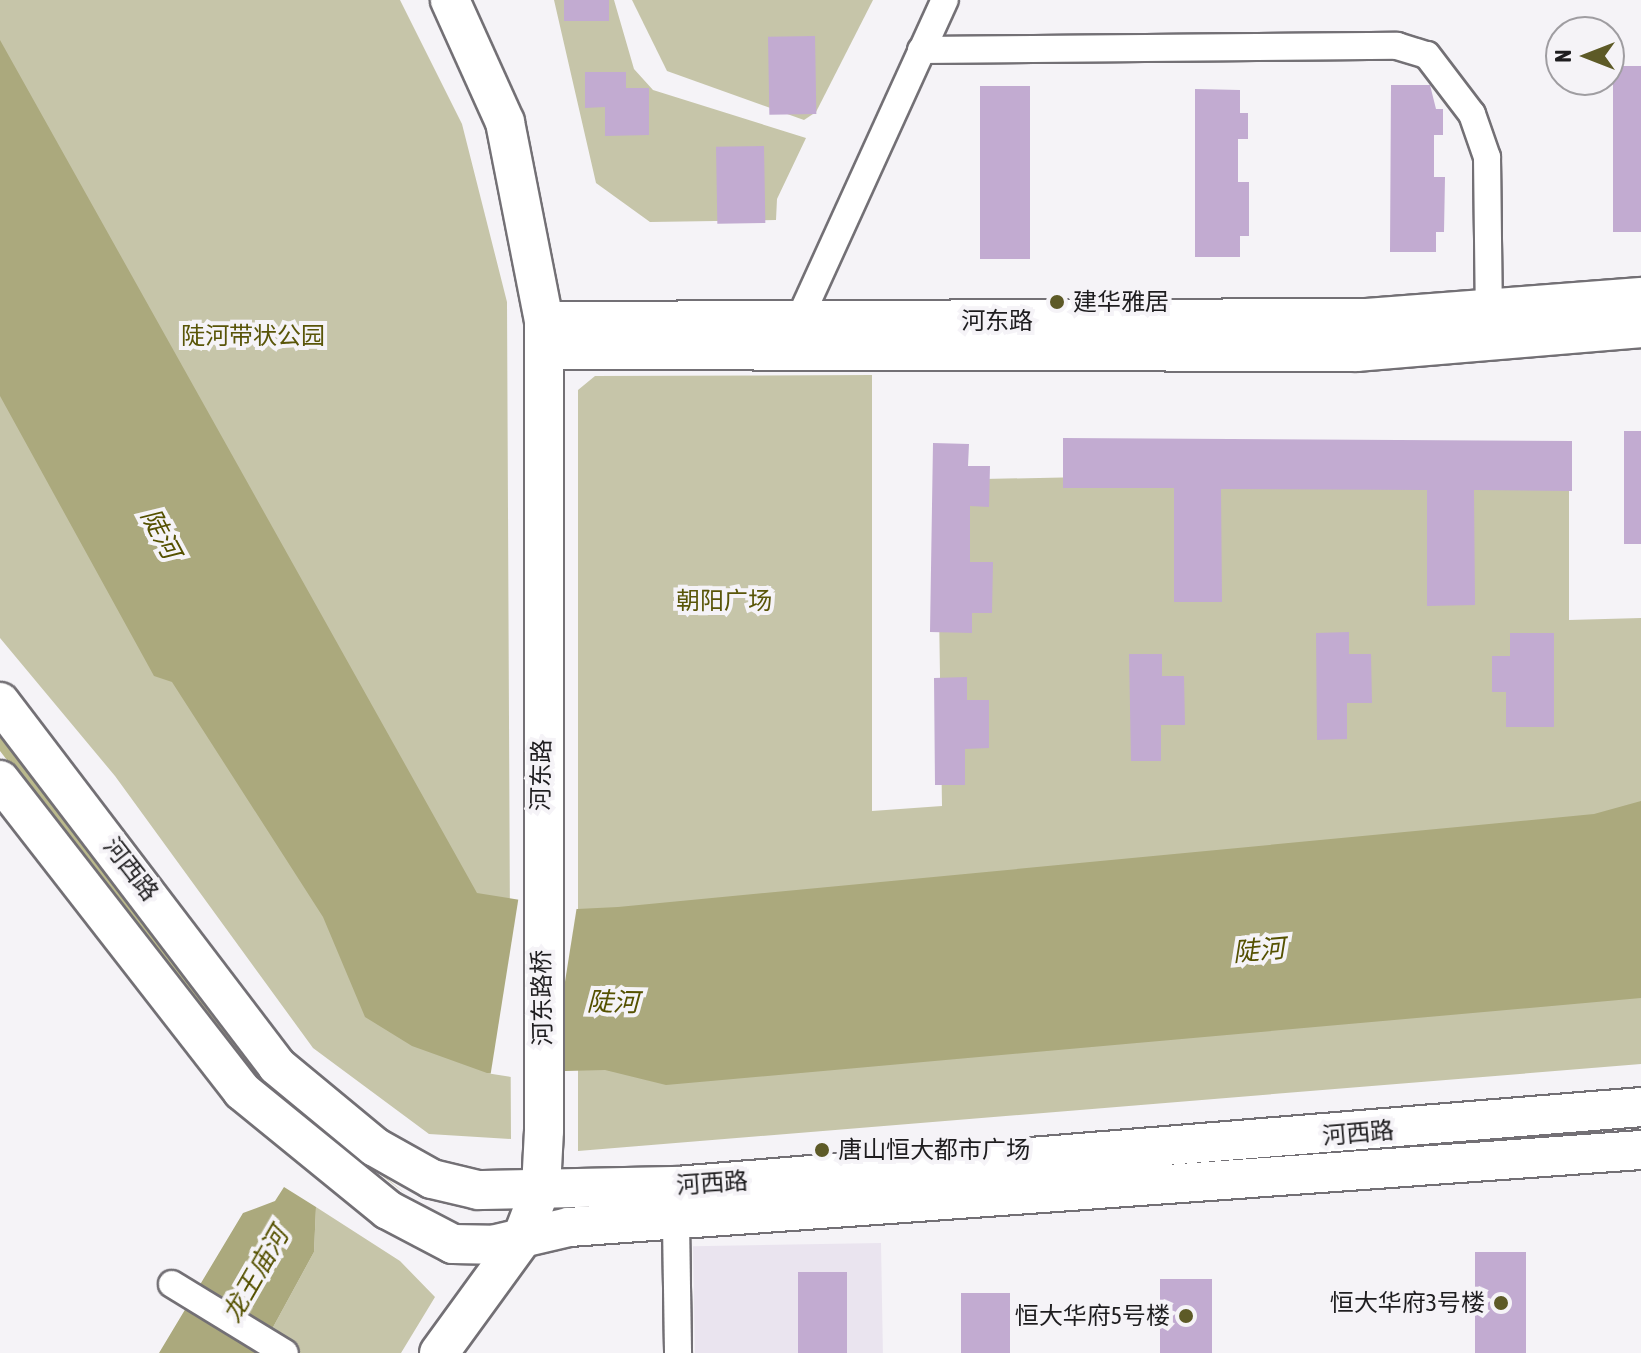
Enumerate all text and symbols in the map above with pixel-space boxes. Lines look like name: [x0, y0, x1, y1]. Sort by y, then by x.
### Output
north arrow: [1545, 16, 1625, 96]
text: N: [1550, 50, 1576, 63]
place label: 建华雅居: [1073, 288, 1169, 316]
marker: 建华雅居: [1048, 293, 1066, 311]
street label: 河东路: [961, 307, 1033, 335]
park label: 陡河带状公园: [181, 322, 325, 350]
water label: 陡河: [134, 504, 186, 564]
park label: 朝阳广场: [676, 587, 772, 615]
street label: 河东路: [526, 739, 556, 811]
street label: 河西路: [97, 832, 165, 906]
water label: 陡河: [1232, 933, 1286, 969]
street label: 河东路桥: [527, 950, 557, 1046]
water label: 陡河: [587, 987, 639, 1019]
street label: 河西路: [1321, 1116, 1395, 1150]
place label: 唐山恒大都市广场: [838, 1136, 1030, 1164]
marker: 唐山恒大都市广场: [813, 1141, 831, 1159]
street label: 河西路: [675, 1166, 749, 1200]
water label: 龙王庙河: [216, 1222, 296, 1328]
place label: 恒大华府3号楼: [1330, 1289, 1485, 1317]
marker: 恒大华府3号楼: [1492, 1294, 1510, 1312]
place label: 恒大华府5号楼: [1015, 1302, 1170, 1330]
marker: 恒大华府5号楼: [1177, 1307, 1195, 1325]

